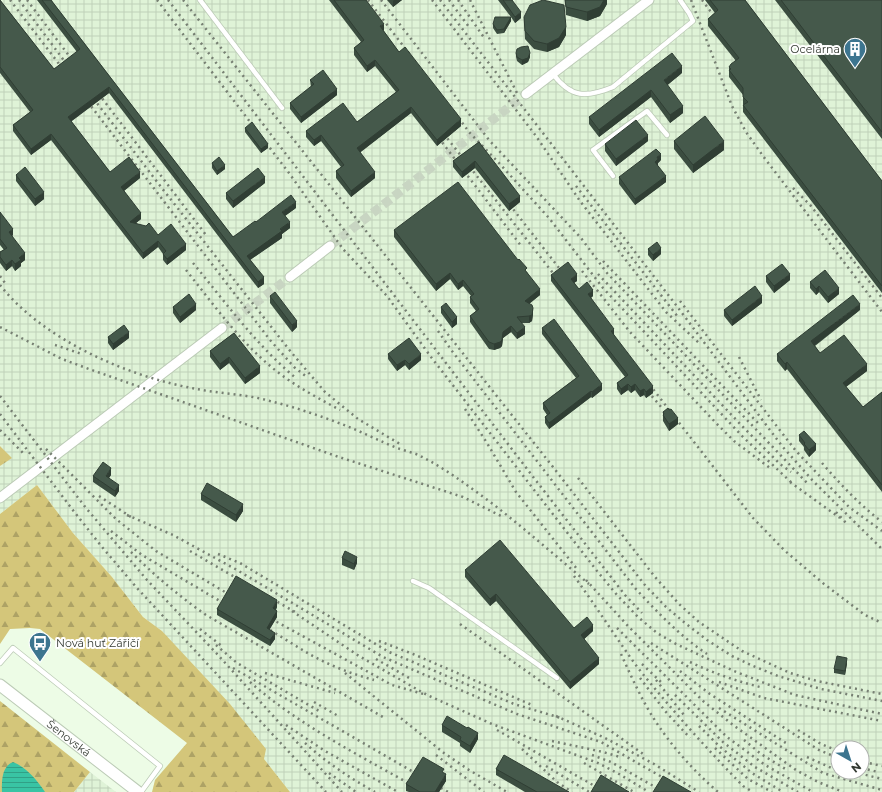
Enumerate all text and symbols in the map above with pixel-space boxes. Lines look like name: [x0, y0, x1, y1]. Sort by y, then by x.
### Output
building icon: Ocelárna: [842, 36, 868, 69]
place label: Ocelárna: [790, 42, 840, 56]
bus stop icon: Nová huť Zářičí: [27, 630, 53, 663]
place label: Nová huť Zářičí: [56, 636, 140, 650]
street label: Šenovská: [44, 717, 94, 760]
north arrow: [830, 740, 870, 780]
text: N: [848, 760, 864, 776]

